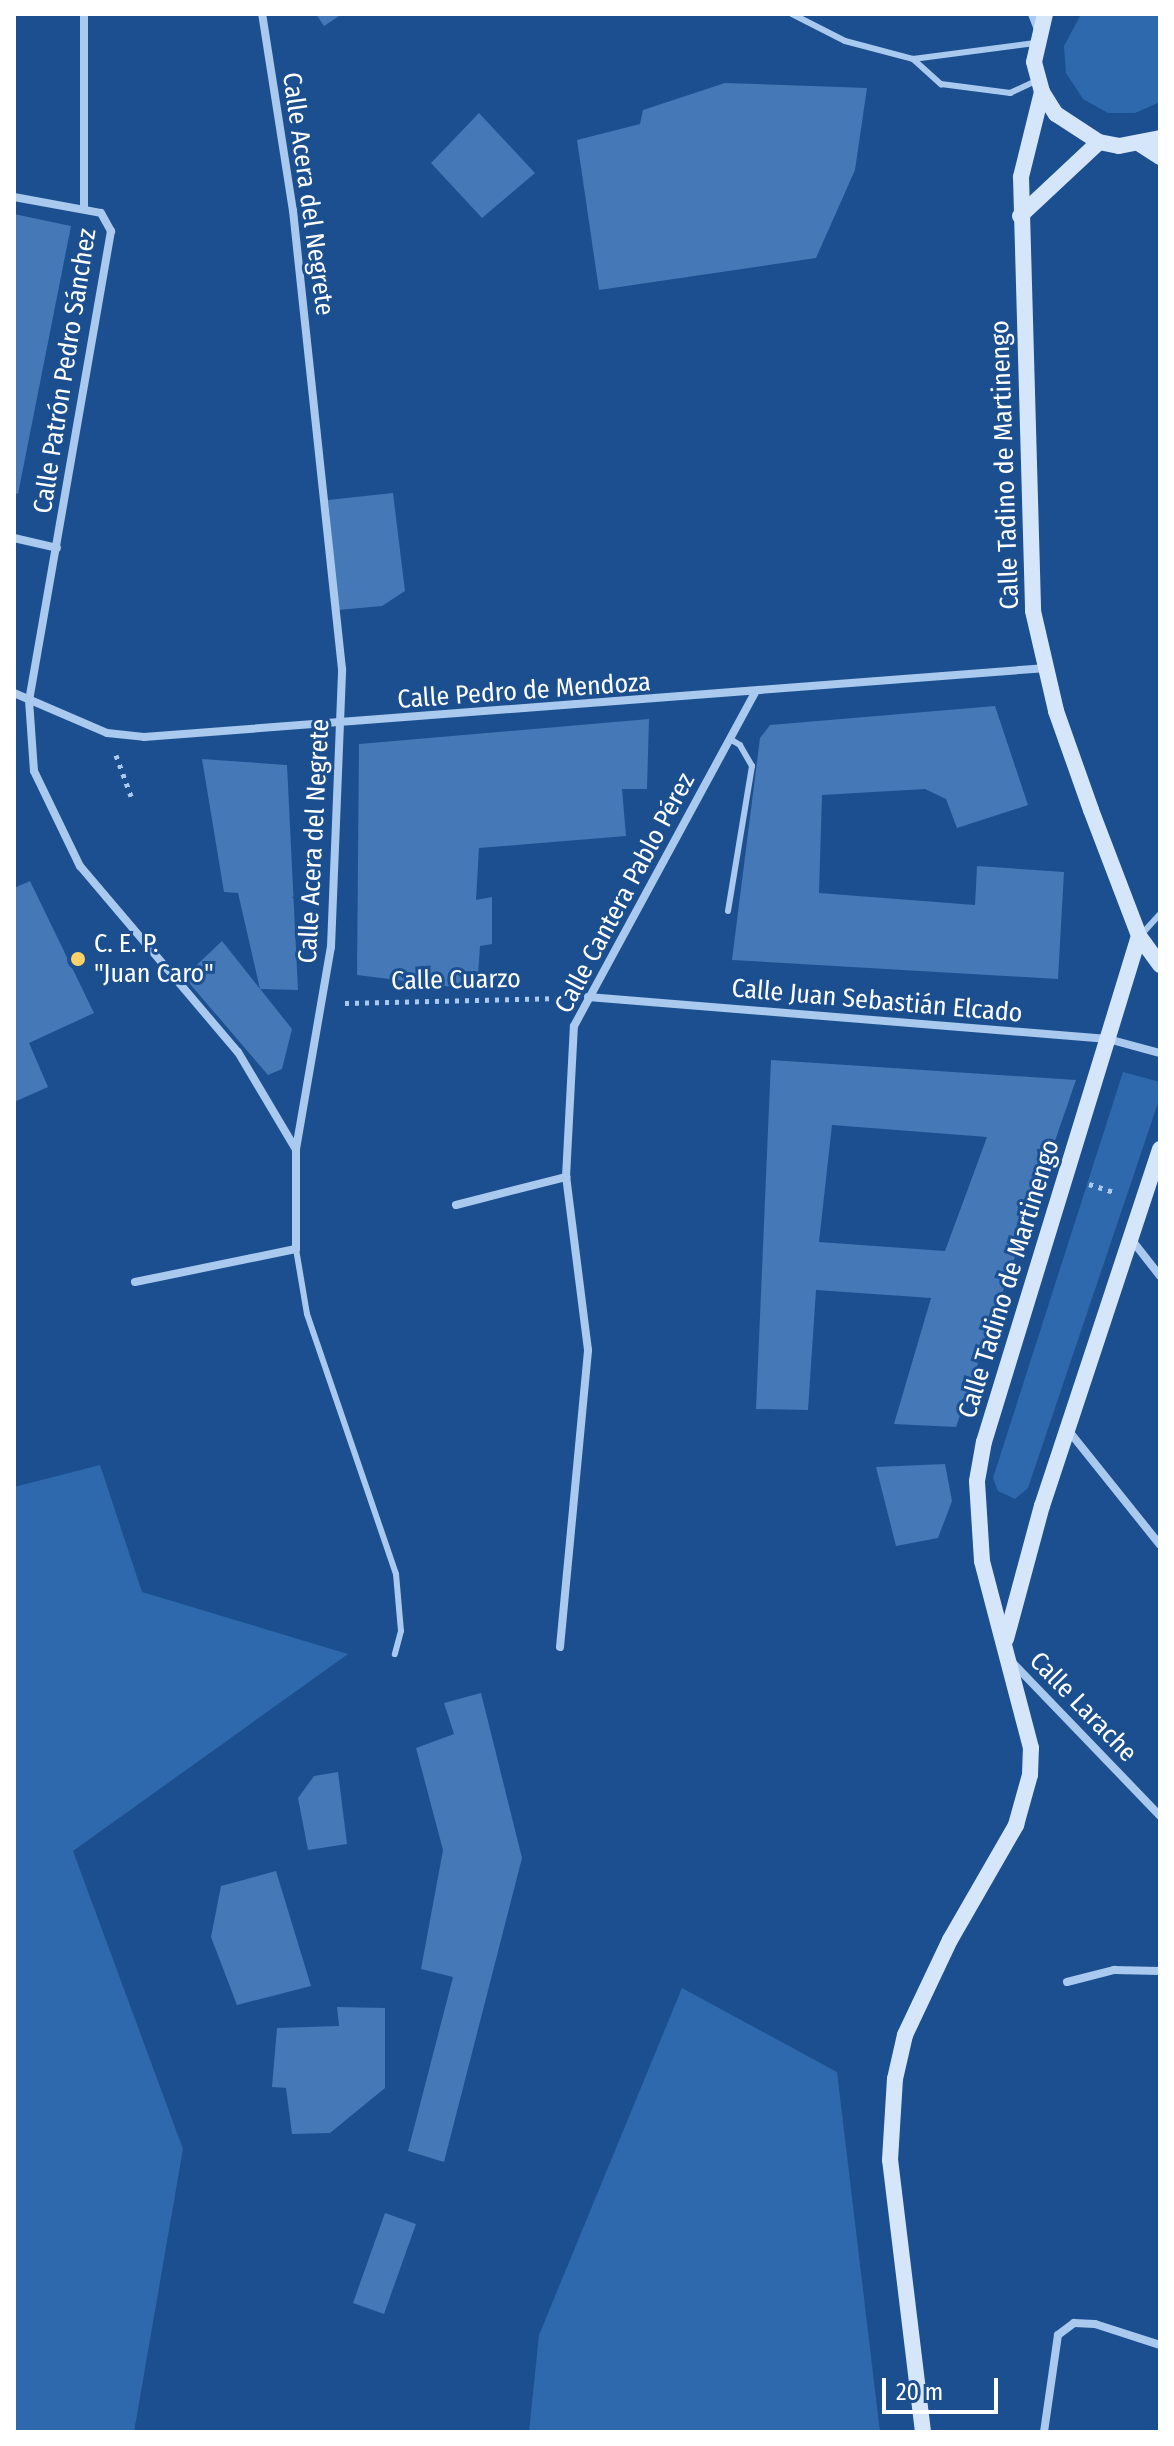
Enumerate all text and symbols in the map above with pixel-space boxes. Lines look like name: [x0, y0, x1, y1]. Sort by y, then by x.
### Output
street label: Calle Acera del Negrete: [276, 71, 340, 317]
street label: Calle Patrón Pedro Sánchez: [27, 226, 103, 516]
street label: Calle Tadino de Martinengo: [984, 320, 1026, 610]
street label: Calle Pedro de Mendoza: [396, 667, 652, 715]
street label: Calle Acera del Negrete: [292, 718, 336, 964]
street label: Calle Cantera Pablo Pérez: [548, 767, 702, 1019]
place label: C. E. P. "Juan Caro": [94, 928, 214, 990]
marker: C. E. P. "Juan Caro": [69, 950, 87, 968]
street label: Calle Cuarzo: [391, 963, 521, 997]
street label: Calle Juan Sebastián Elcado: [730, 973, 1024, 1029]
street label: Calle Tadino de Martinengo: [952, 1136, 1066, 1422]
street label: Calle Larache: [1023, 1646, 1143, 1768]
scale bar: [886, 2362, 1002, 2412]
text: 20 m: [896, 2378, 943, 2406]

